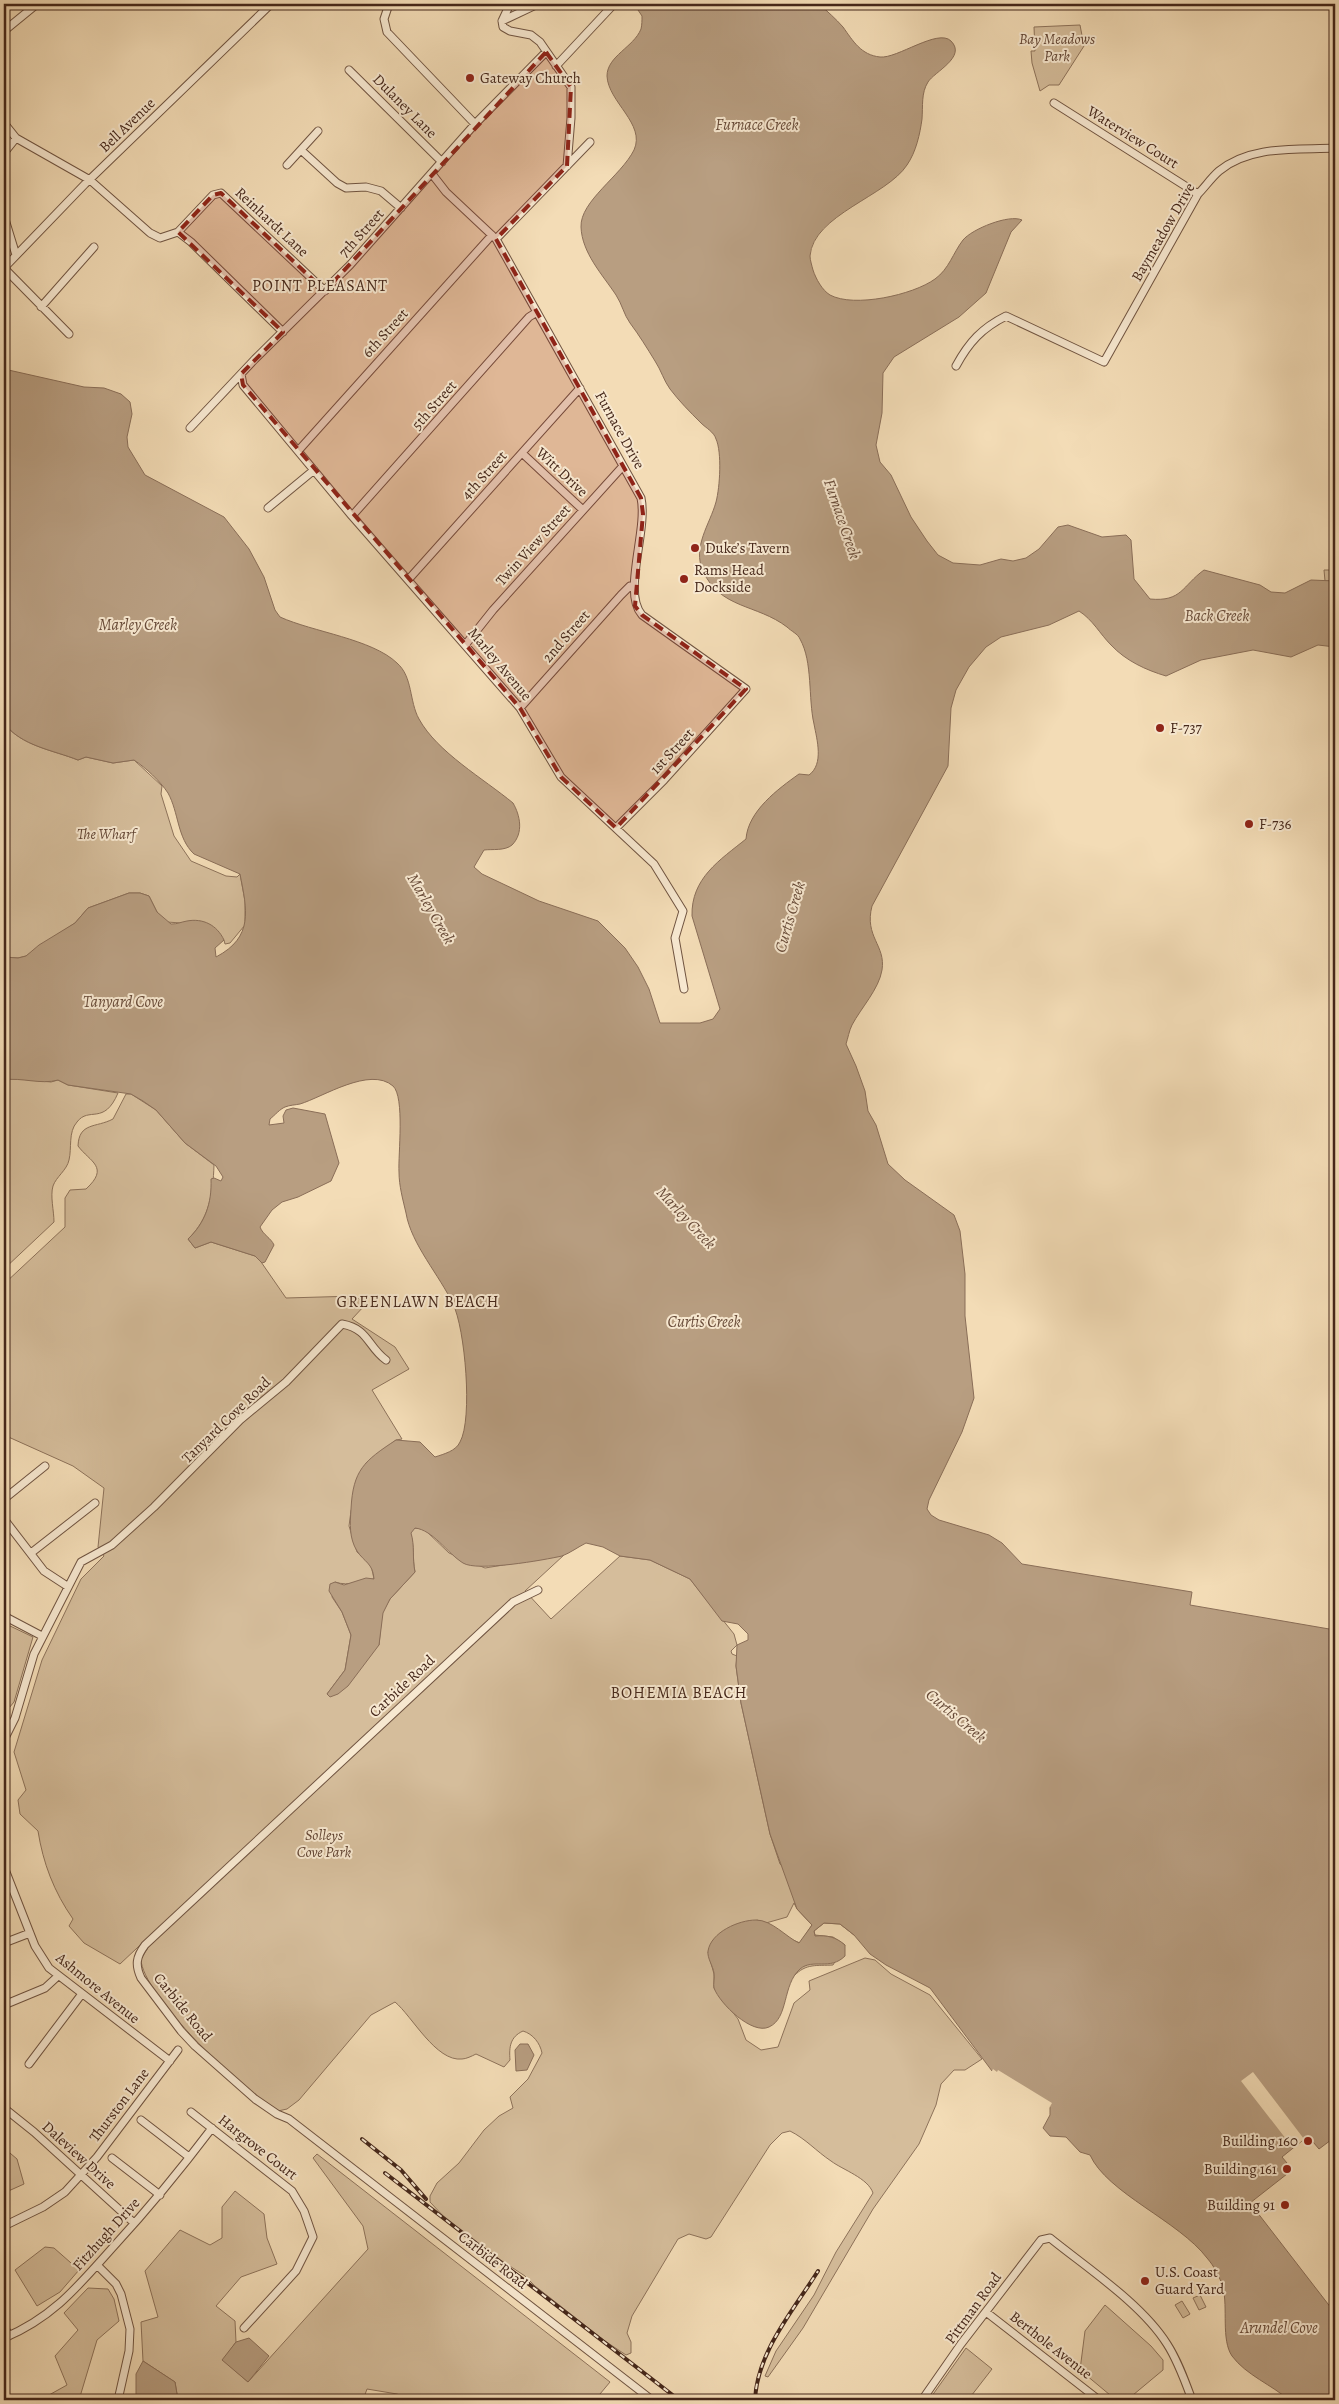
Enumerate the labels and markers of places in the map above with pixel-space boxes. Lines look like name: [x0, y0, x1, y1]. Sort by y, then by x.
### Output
place label: Gateway Church: [480, 68, 581, 88]
marker: Gateway Church: [464, 72, 476, 84]
place label: Duke’s Tavern: [705, 538, 790, 558]
marker: Duke’s Tavern: [689, 542, 701, 554]
place label: Rams Head Dockside: [694, 560, 765, 597]
marker: Rams Head Dockside: [678, 573, 690, 585]
place label: F-737: [1170, 718, 1203, 738]
marker: F-737: [1154, 722, 1166, 734]
place label: F-736: [1259, 814, 1292, 834]
marker: F-736: [1243, 818, 1255, 830]
place label: Building 160: [1222, 2131, 1298, 2151]
marker: Building 160: [1302, 2135, 1314, 2147]
place label: Building 161: [1204, 2159, 1277, 2179]
marker: Building 161: [1281, 2163, 1293, 2175]
place label: Building 91: [1207, 2195, 1275, 2215]
marker: Building 91: [1279, 2199, 1291, 2211]
place label: U.S. Coast Guard Yard: [1155, 2262, 1225, 2299]
marker: U.S. Coast Guard Yard: [1139, 2275, 1151, 2287]

